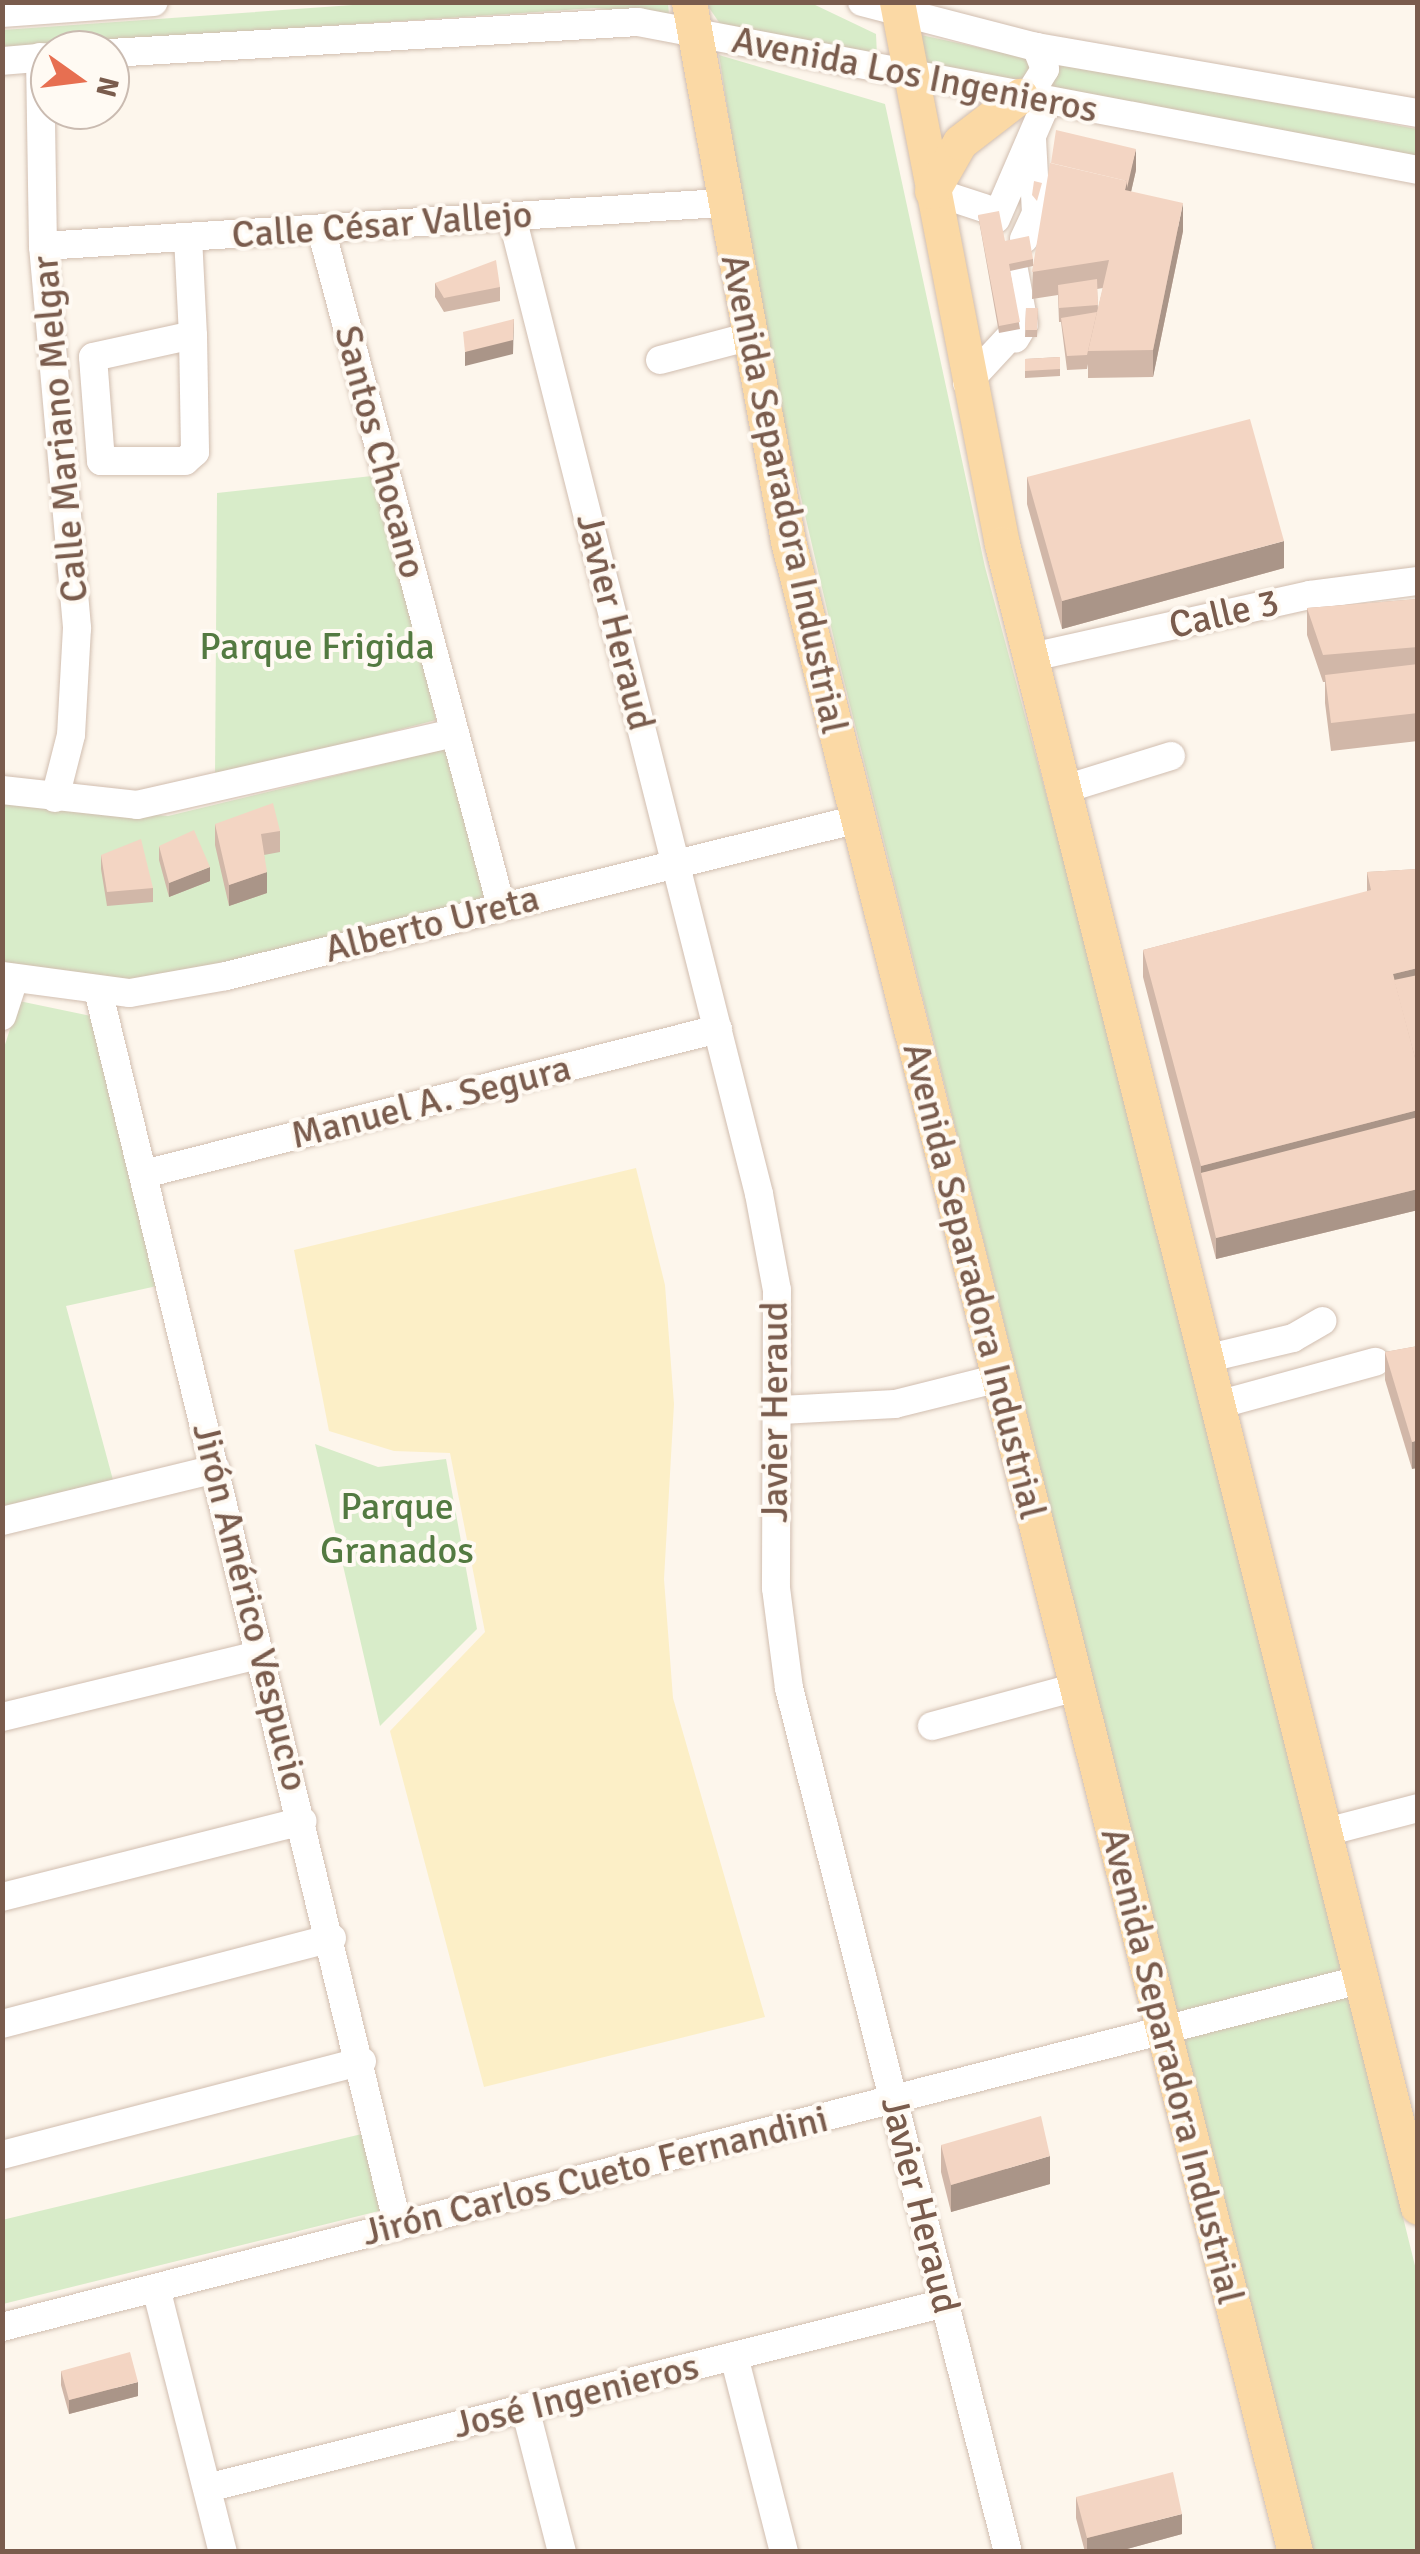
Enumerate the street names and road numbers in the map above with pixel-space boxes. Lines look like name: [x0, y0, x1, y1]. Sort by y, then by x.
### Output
street label: Avenida Los Ingenieros: [728, 17, 1102, 133]
street label: Calle César Vallejo: [230, 192, 534, 258]
street label: Avenida Separadora Industrial: [711, 250, 857, 738]
street label: Calle Mariano Melgar: [22, 254, 98, 604]
street label: Santos Chocano: [324, 321, 436, 583]
street label: Javier Heraud: [566, 509, 664, 735]
street label: Calle 3: [1165, 579, 1283, 649]
street label: Alberto Ureta: [320, 875, 544, 973]
street label: Avenida Separadora Industrial: [893, 1038, 1055, 1524]
street label: Manuel A. Segura: [286, 1045, 576, 1159]
street label: Javier Heraud: [752, 1301, 798, 1523]
street label: Jirón Américo Vespucio: [182, 1418, 318, 1796]
street label: Avenida Separadora Industrial: [1091, 1823, 1253, 2309]
street label: Javier Heraud: [871, 2092, 969, 2318]
street label: Jirón Carlos Cueto Fernandini: [357, 2096, 833, 2256]
street label: José Ingenieros: [448, 2343, 704, 2449]

